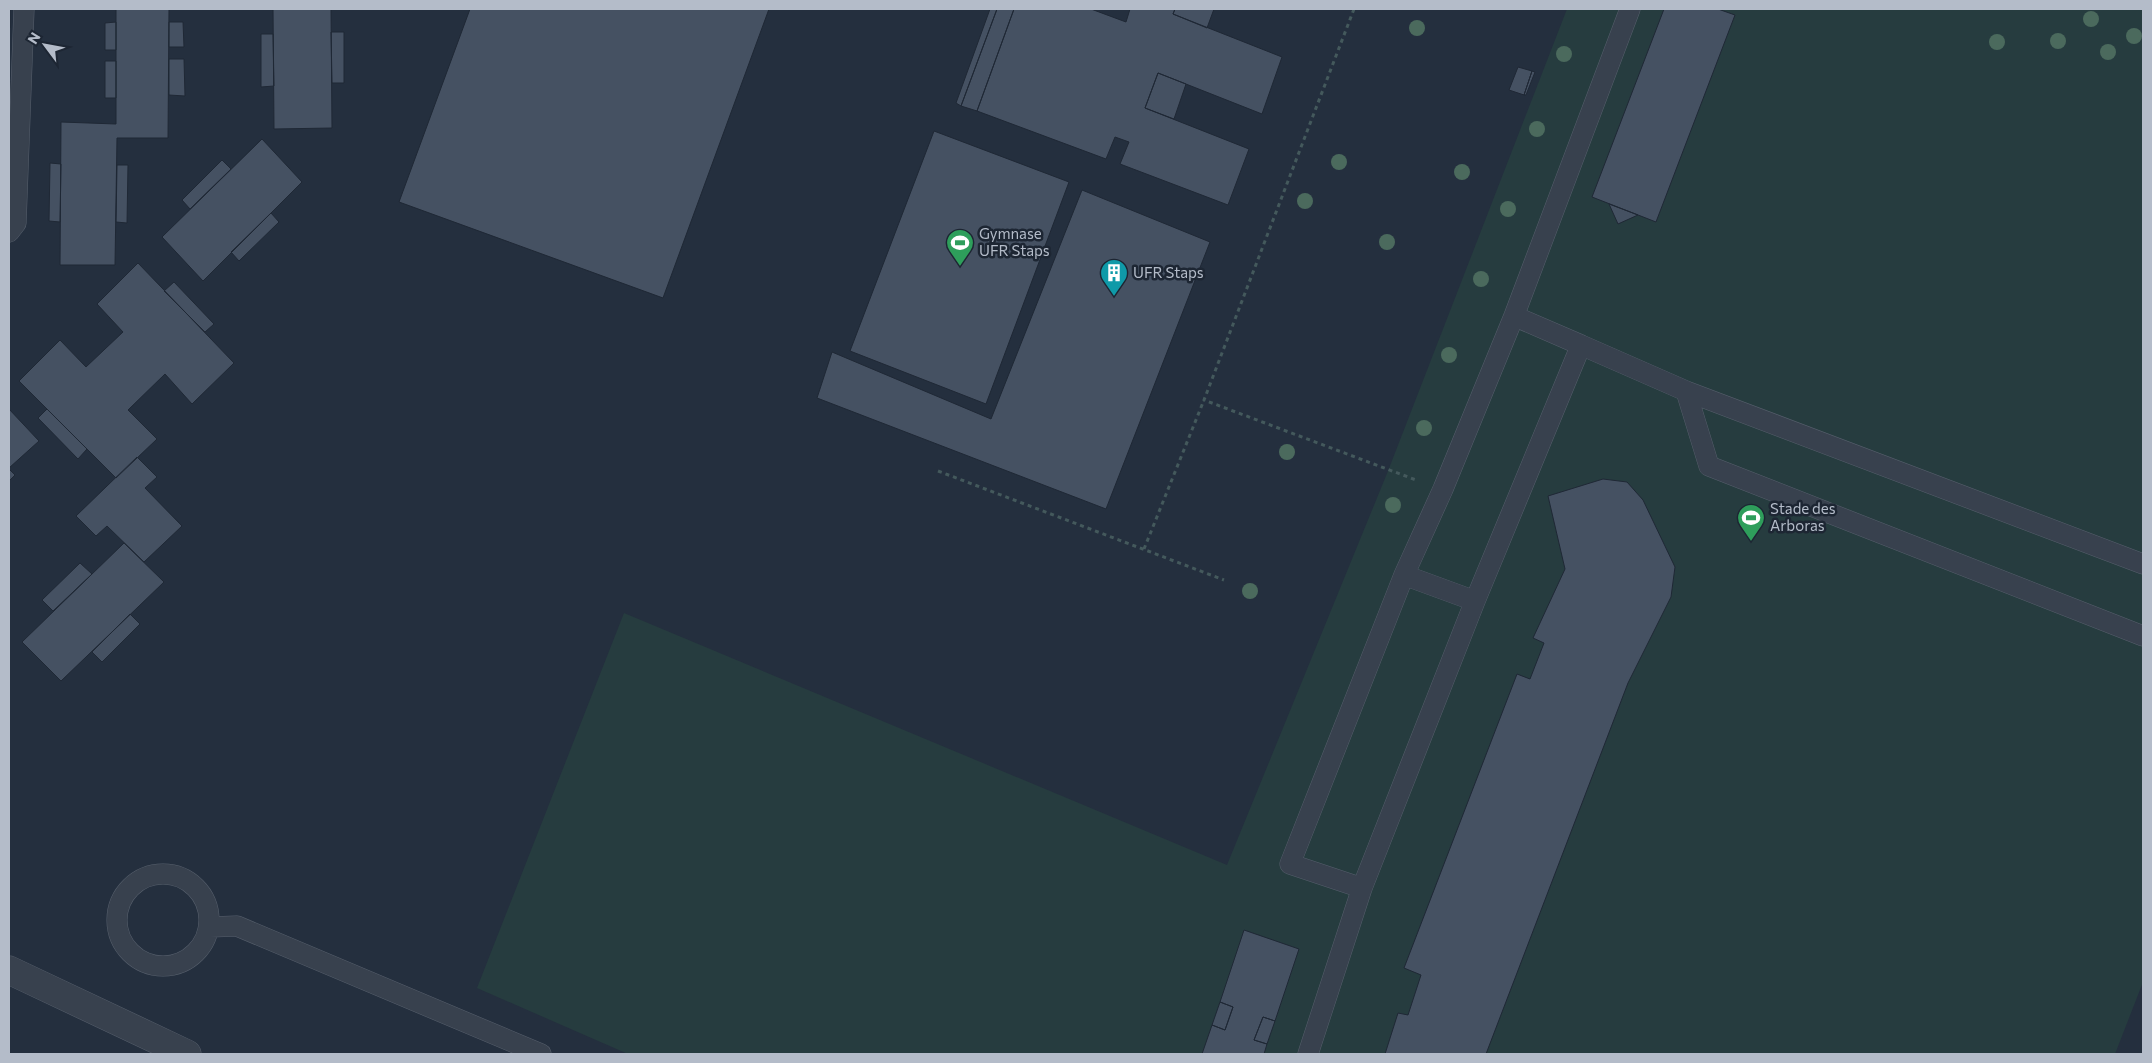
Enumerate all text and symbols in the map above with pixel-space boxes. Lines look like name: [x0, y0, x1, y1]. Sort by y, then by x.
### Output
north arrow: [20, 20, 70, 70]
text: N: [24, 29, 44, 47]
place label: Gymnase UFR Staps: [979, 224, 1050, 259]
sports icon: Gymnase UFR Staps: [945, 228, 975, 267]
building icon: UFR Staps: [1099, 258, 1129, 297]
place label: UFR Staps: [1133, 263, 1204, 281]
place label: Stade des Arboras: [1770, 499, 1836, 534]
sports icon: Stade des Arboras: [1736, 503, 1766, 542]

